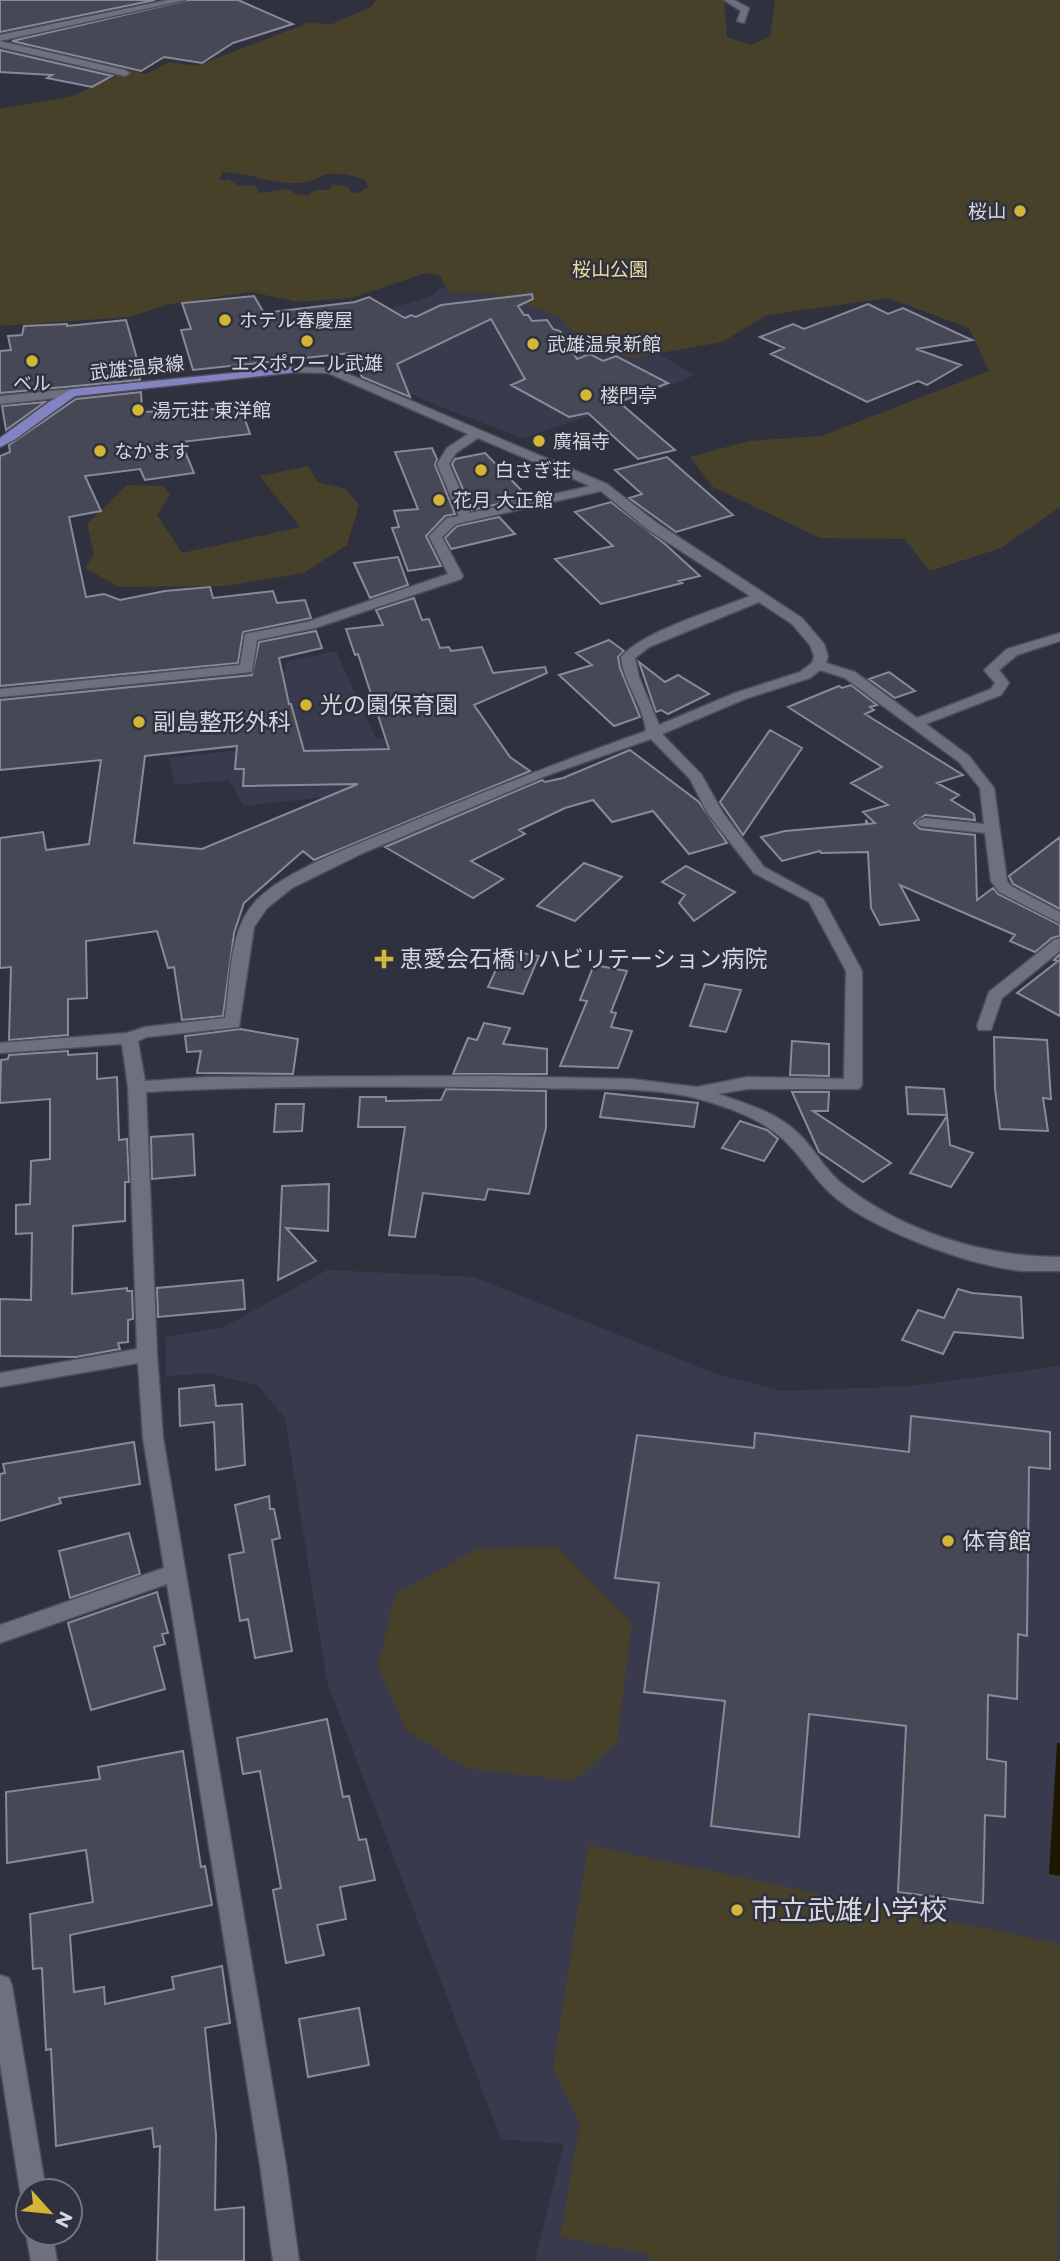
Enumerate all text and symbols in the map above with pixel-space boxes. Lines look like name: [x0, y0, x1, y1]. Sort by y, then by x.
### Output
place label: 桜山: [968, 200, 1006, 223]
marker: 桜山: [1012, 203, 1028, 219]
park label: 桜山公園: [572, 258, 648, 281]
place label: ホテル春慶屋: [239, 309, 353, 332]
marker: ホテル春慶屋: [217, 312, 233, 328]
marker: エスポワール武雄: [299, 333, 315, 349]
place label: 武雄温泉新館: [547, 333, 661, 356]
marker: 武雄温泉新館: [525, 336, 541, 352]
street label: 武雄温泉線: [89, 352, 185, 384]
place label: エスポワール武雄: [231, 352, 383, 375]
marker: ベル: [24, 353, 40, 369]
place label: ベル: [13, 372, 51, 395]
place label: 楼門亭: [600, 384, 657, 407]
marker: 楼門亭: [578, 387, 594, 403]
place label: 湯元荘 東洋館: [152, 399, 271, 422]
marker: 湯元荘 東洋館: [130, 402, 146, 418]
place label: 廣福寺: [553, 430, 610, 453]
marker: 廣福寺: [531, 433, 547, 449]
place label: なかます: [114, 440, 190, 463]
marker: なかます: [92, 443, 108, 459]
place label: 白さぎ荘: [495, 459, 571, 482]
marker: 白さぎ荘: [473, 462, 489, 478]
place label: 花月 大正館: [453, 489, 553, 512]
marker: 花月 大正館: [431, 492, 447, 508]
place label: 光の園保育園: [320, 691, 458, 719]
marker: 光の園保育園: [298, 697, 314, 713]
place label: 副島整形外科: [153, 708, 291, 736]
marker: 副島整形外科: [131, 714, 147, 730]
place label: 恵愛会石橋リハビリテーション病院: [400, 945, 768, 973]
marker: 恵愛会石橋リハビリテーション病院: [374, 949, 394, 969]
place label: 体育館: [962, 1527, 1031, 1555]
marker: 体育館: [940, 1533, 956, 1549]
place label: 市立武雄小学校: [751, 1893, 947, 1927]
marker: 市立武雄小学校: [729, 1902, 745, 1918]
north arrow: [14, 2177, 84, 2247]
text: N: [50, 2207, 77, 2232]

